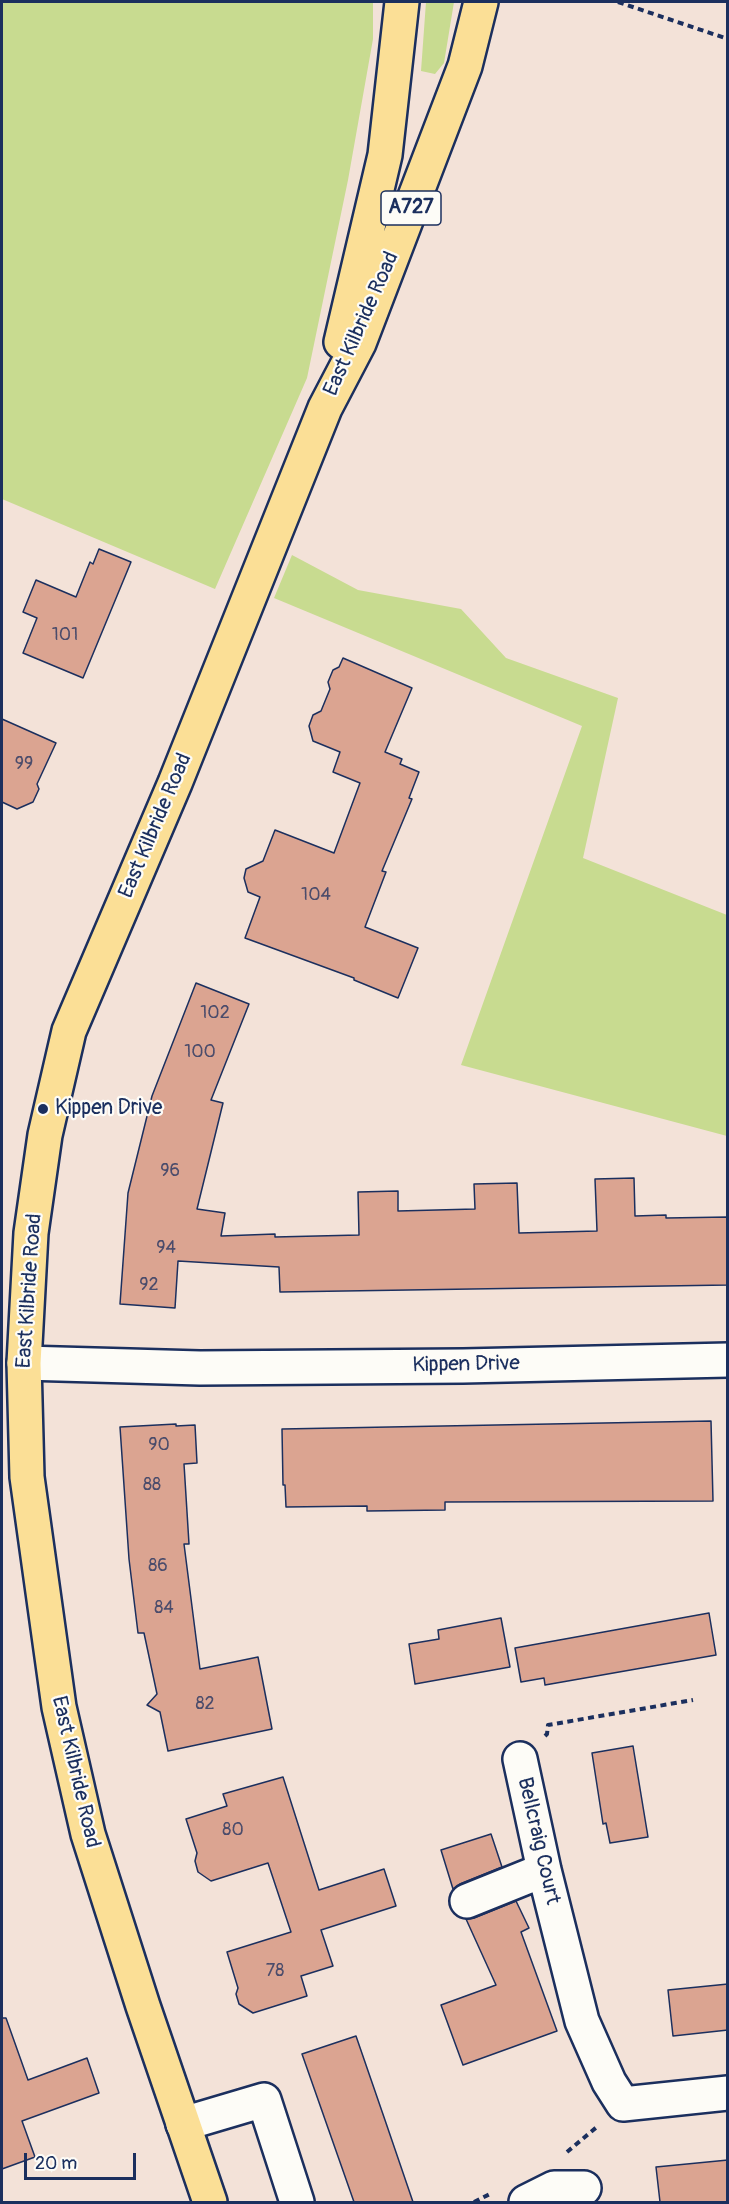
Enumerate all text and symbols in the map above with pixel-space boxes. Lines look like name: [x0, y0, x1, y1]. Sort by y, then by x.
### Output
road number: A727: [381, 191, 441, 225]
street label: East Kilbride Road: [319, 248, 405, 400]
house number: 101: [52, 624, 78, 646]
street label: East Kilbride Road: [114, 750, 198, 902]
house number: 99: [15, 753, 33, 775]
house number: 104: [301, 884, 331, 906]
house number: 102: [200, 1002, 230, 1024]
house number: 100: [184, 1041, 216, 1063]
place label: Kippen Drive: [55, 1096, 162, 1122]
marker: Kippen Drive: [36, 1102, 50, 1116]
house number: 96: [160, 1160, 180, 1182]
street label: East Kilbride Road: [12, 1213, 48, 1369]
house number: 94: [156, 1237, 176, 1259]
house number: 92: [139, 1274, 159, 1296]
street label: Kippen Drive: [412, 1351, 520, 1379]
house number: 90: [148, 1434, 170, 1456]
house number: 88: [143, 1474, 161, 1496]
house number: 86: [148, 1555, 168, 1577]
house number: 84: [154, 1597, 174, 1619]
house number: 82: [195, 1693, 215, 1715]
street label: East Kilbride Road: [45, 1694, 105, 1850]
street label: Bellcraig Court: [511, 1775, 565, 1907]
house number: 80: [222, 1819, 244, 1841]
house number: 78: [266, 1960, 284, 1982]
scale bar: [27, 2141, 140, 2179]
text: 20 m: [35, 2152, 77, 2175]

